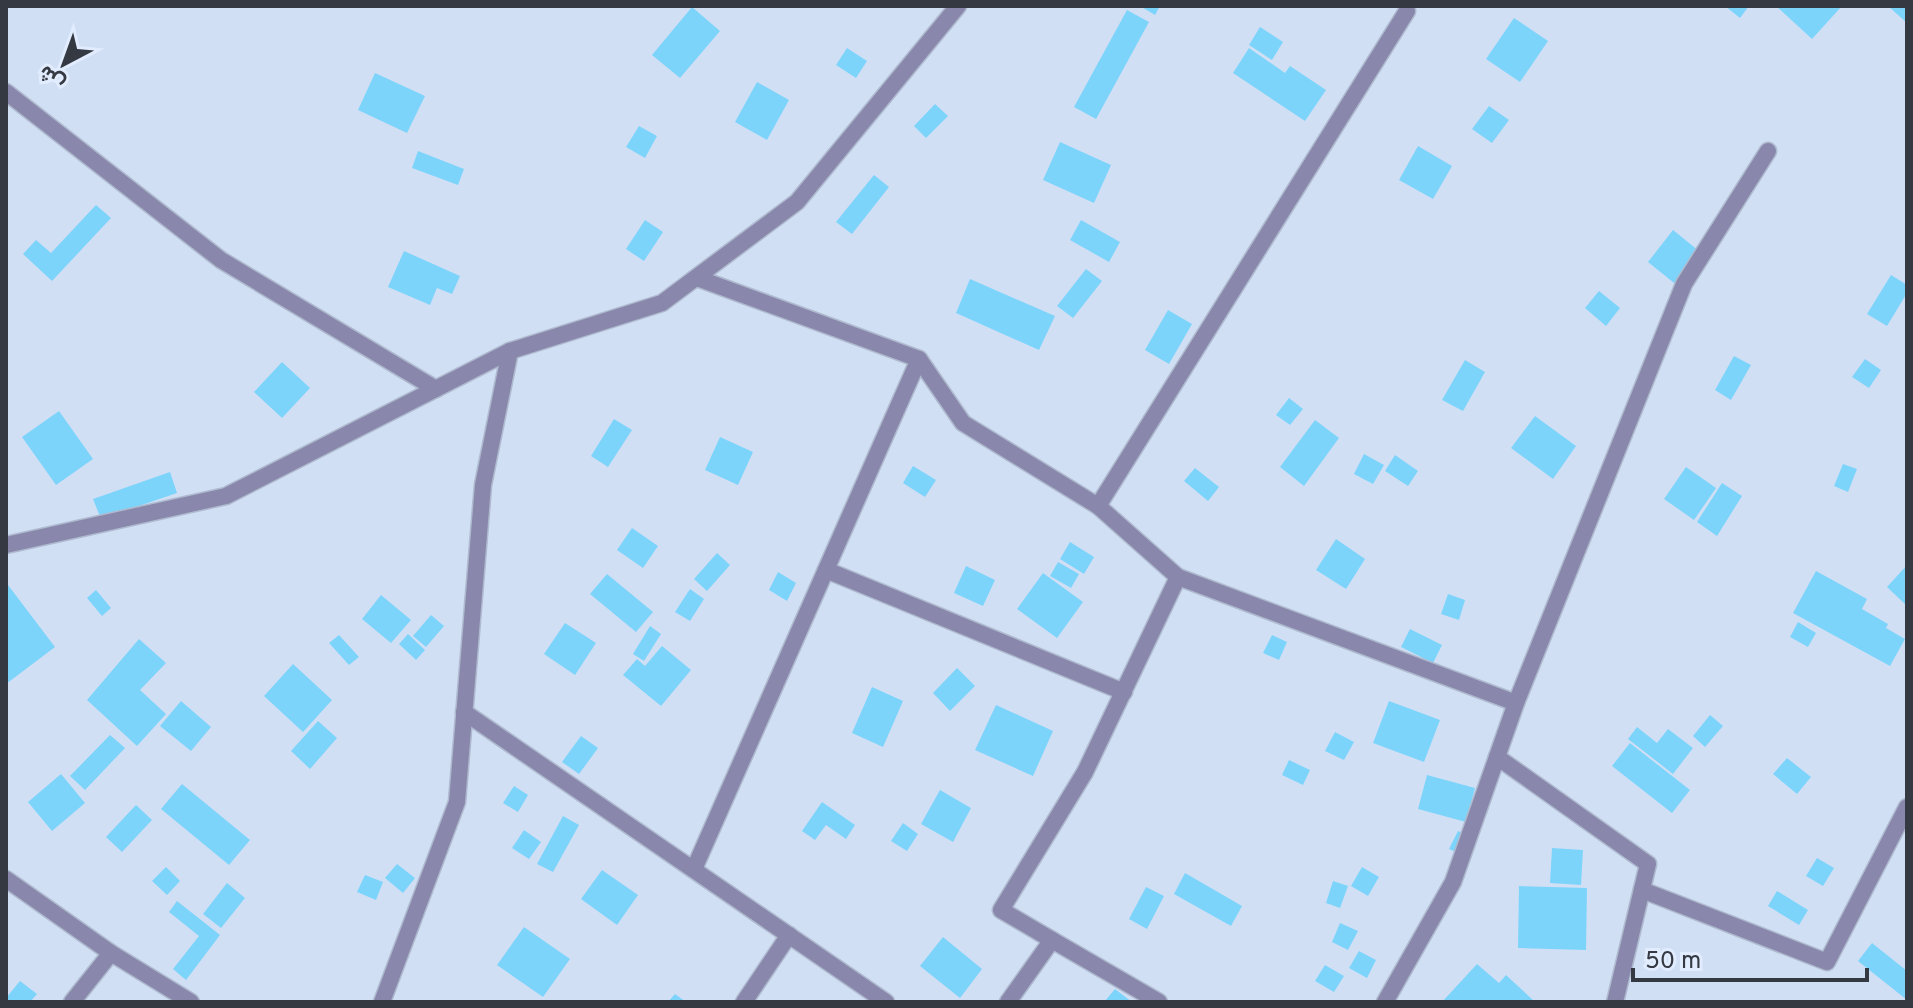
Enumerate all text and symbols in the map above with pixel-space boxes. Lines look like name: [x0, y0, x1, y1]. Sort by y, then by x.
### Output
north arrow: [24, 24, 104, 104]
text: ش: [34, 58, 71, 96]
scale bar: [1633, 932, 1867, 982]
text: 50 m: [1645, 947, 1701, 977]

